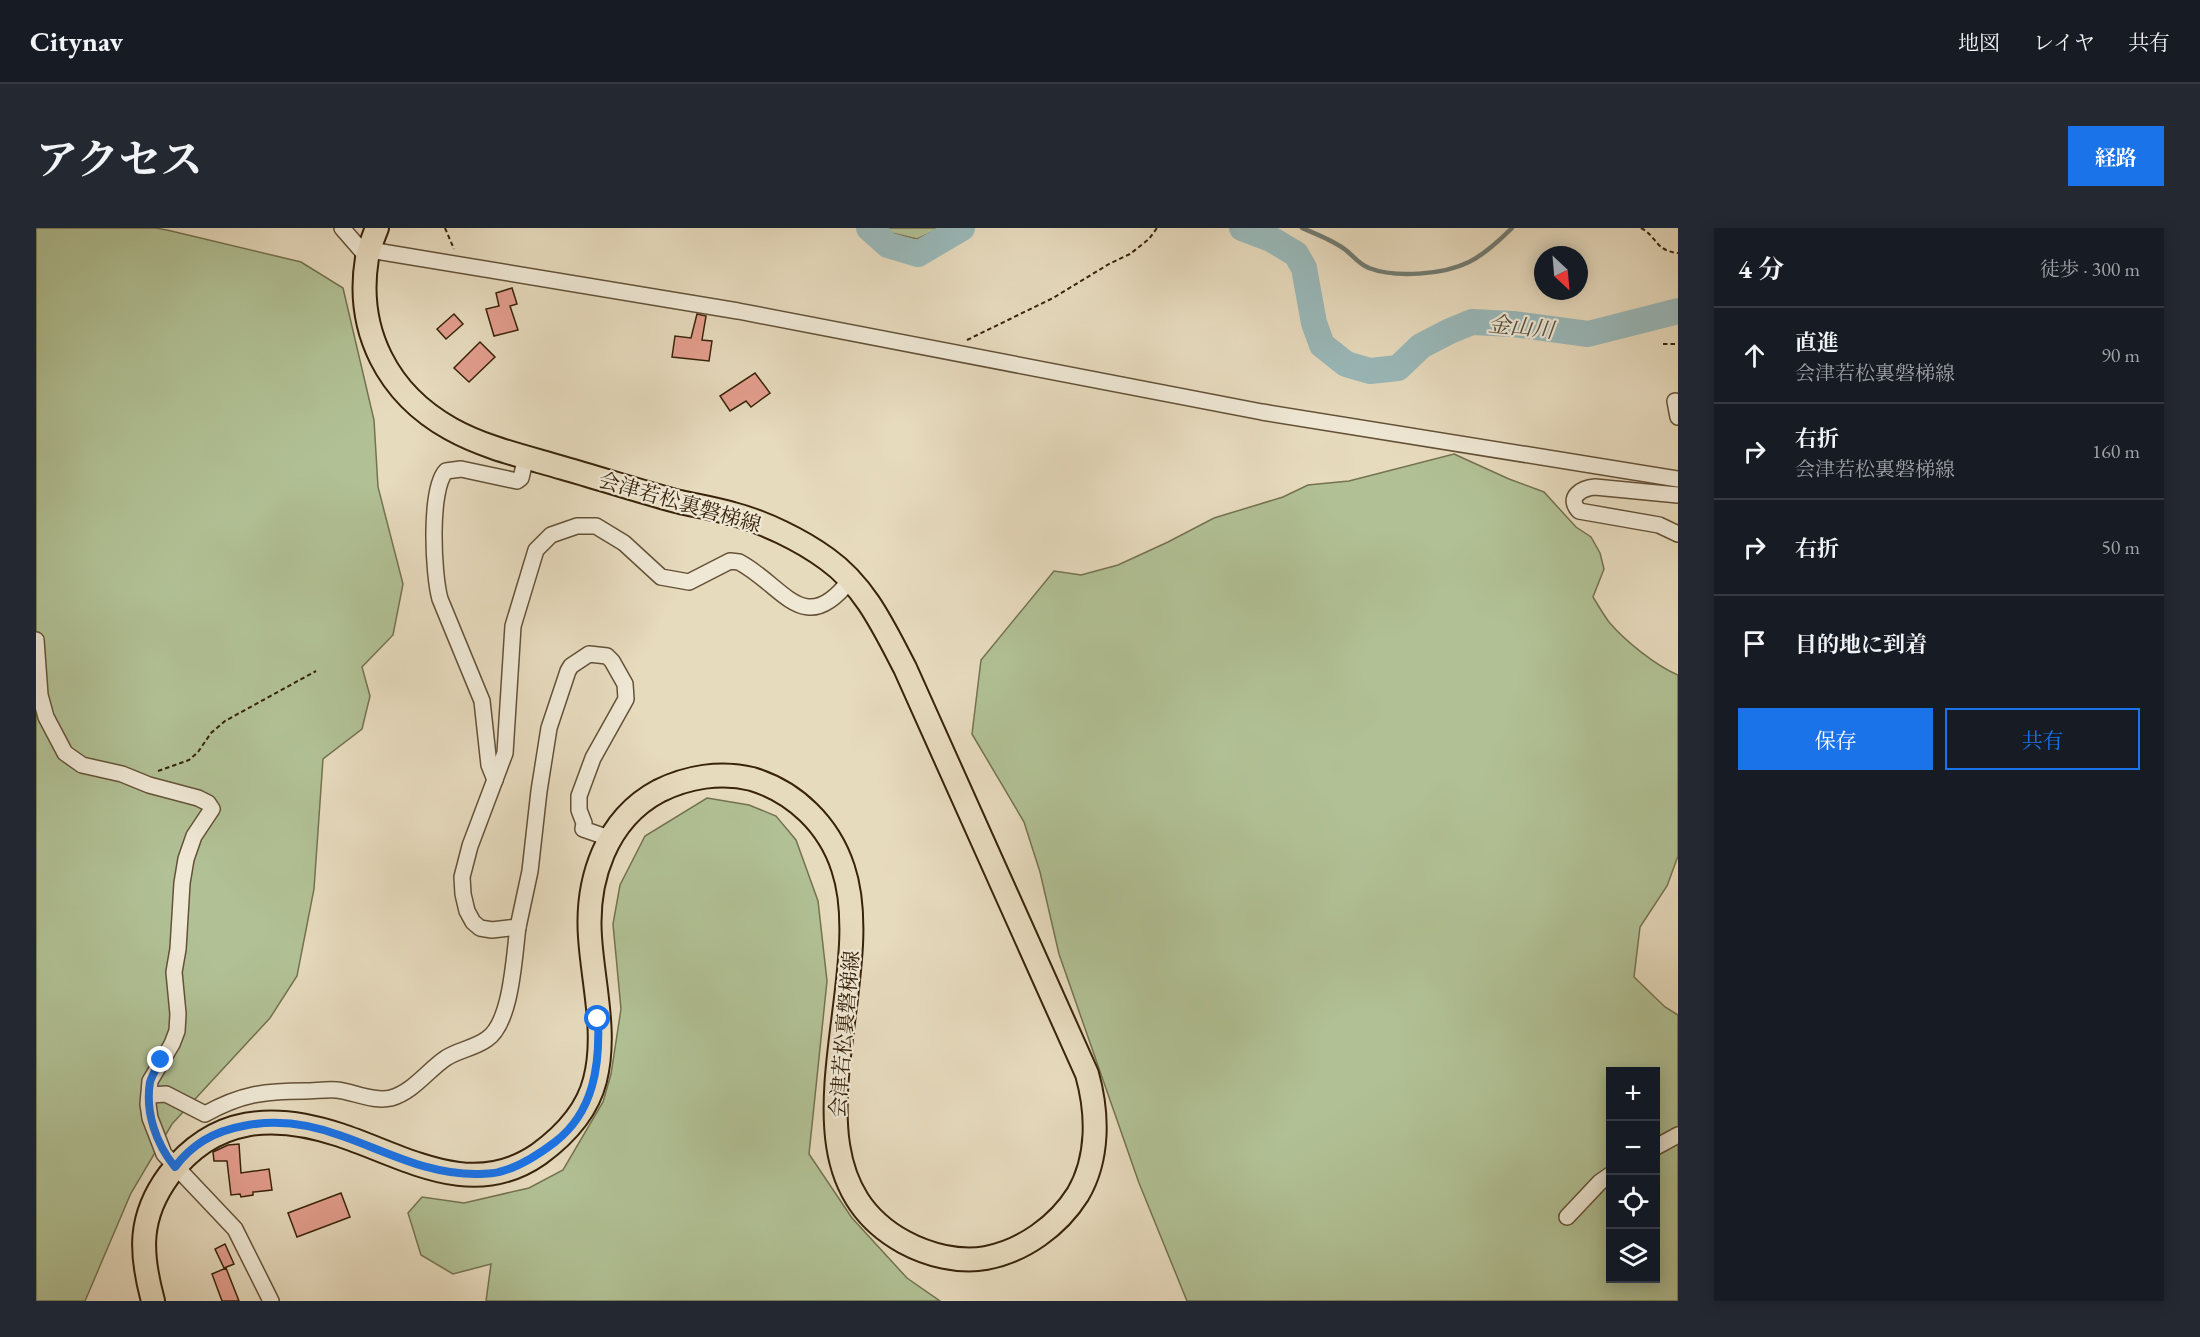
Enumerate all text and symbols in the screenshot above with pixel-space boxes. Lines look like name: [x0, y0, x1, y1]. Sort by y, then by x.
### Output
text: Citynav: [30, 23, 123, 59]
text: 地図: [1958, 29, 2000, 56]
text: レイヤ: [2033, 29, 2095, 56]
text: 共有: [2128, 29, 2170, 56]
button: 経路: [2068, 126, 2164, 186]
text: アクセス: [36, 132, 203, 187]
north arrow: [1534, 246, 1588, 300]
text: 4 分: [1738, 252, 1784, 286]
text: 徒歩 · 300 m: [2040, 256, 2140, 282]
water label: 金山川: [1487, 309, 1557, 345]
text: 直進: [1795, 328, 1839, 357]
icon: ahead: [1738, 339, 1771, 372]
text: 90 m: [2101, 342, 2140, 368]
text: 会津若松裏磐梯線: [1795, 360, 1955, 386]
text: 右折: [1795, 424, 1839, 453]
icon: right: [1738, 435, 1771, 468]
text: 160 m: [2092, 438, 2140, 464]
text: 会津若松裏磐梯線: [1795, 456, 1955, 482]
street label: 会津若松裏磐梯線: [596, 466, 764, 538]
icon: right: [1738, 531, 1771, 564]
text: 右折: [1795, 534, 1839, 563]
text: 50 m: [2101, 534, 2140, 560]
icon: arrive: [1738, 627, 1771, 660]
text: 目的地に到着: [1795, 630, 1927, 659]
button: 保存: [1738, 708, 1933, 770]
button: 共有: [1945, 708, 2140, 770]
street label: 会津若松裏磐梯線: [823, 949, 865, 1119]
route start: [584, 1005, 610, 1031]
route end: [147, 1046, 173, 1072]
map controls: [1606, 1067, 1660, 1283]
button: +: [1606, 1067, 1660, 1121]
button: −: [1606, 1121, 1660, 1175]
button: locate: [1606, 1175, 1660, 1229]
button: layers: [1606, 1229, 1660, 1283]

